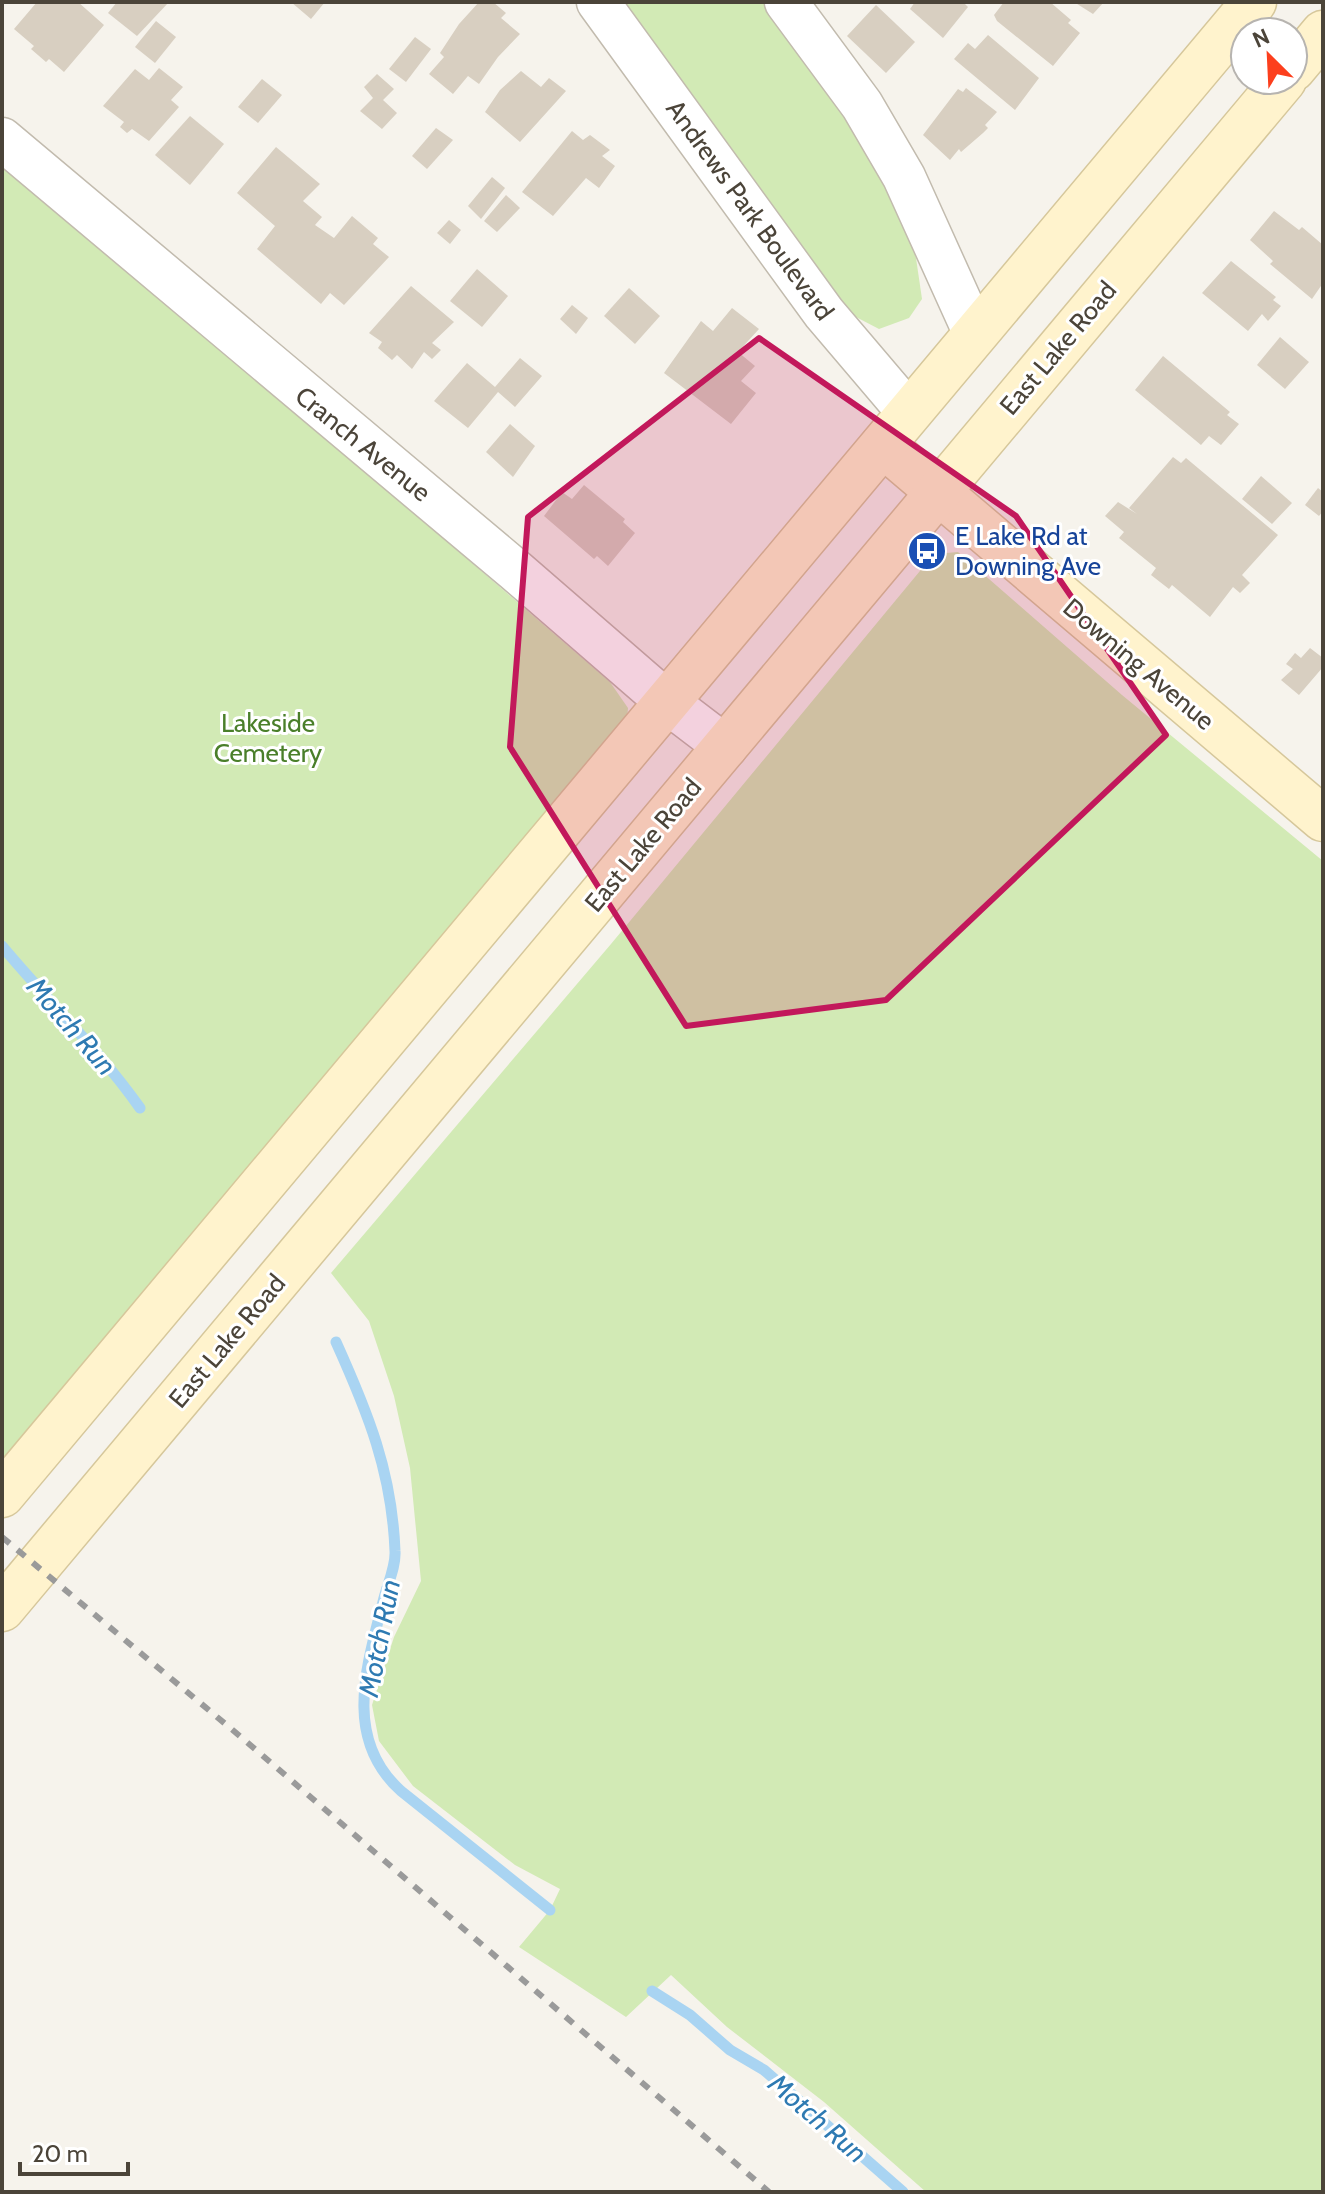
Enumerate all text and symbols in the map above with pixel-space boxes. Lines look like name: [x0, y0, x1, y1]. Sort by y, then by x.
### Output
north arrow: [1229, 16, 1309, 96]
text: N: [1248, 23, 1274, 54]
street label: Andrews Park Boulevard: [659, 94, 841, 326]
street label: East Lake Road: [993, 275, 1123, 421]
street label: Cranch Avenue: [289, 380, 437, 508]
place label: E Lake Rd at Downing Ave: [955, 520, 1101, 582]
bus stop icon: E Lake Rd at Downing Ave: [906, 530, 948, 572]
street label: Downing Avenue: [1057, 591, 1221, 737]
park label: Lakeside Cemetery: [214, 707, 322, 769]
street label: East Lake Road: [578, 772, 708, 918]
water label: Motch Run: [20, 969, 124, 1082]
street label: East Lake Road: [162, 1268, 292, 1414]
water label: Motch Run: [351, 1576, 407, 1701]
water label: Motch Run: [761, 2066, 874, 2170]
scale bar: [20, 2126, 128, 2176]
text: 20 m: [32, 2139, 88, 2168]

